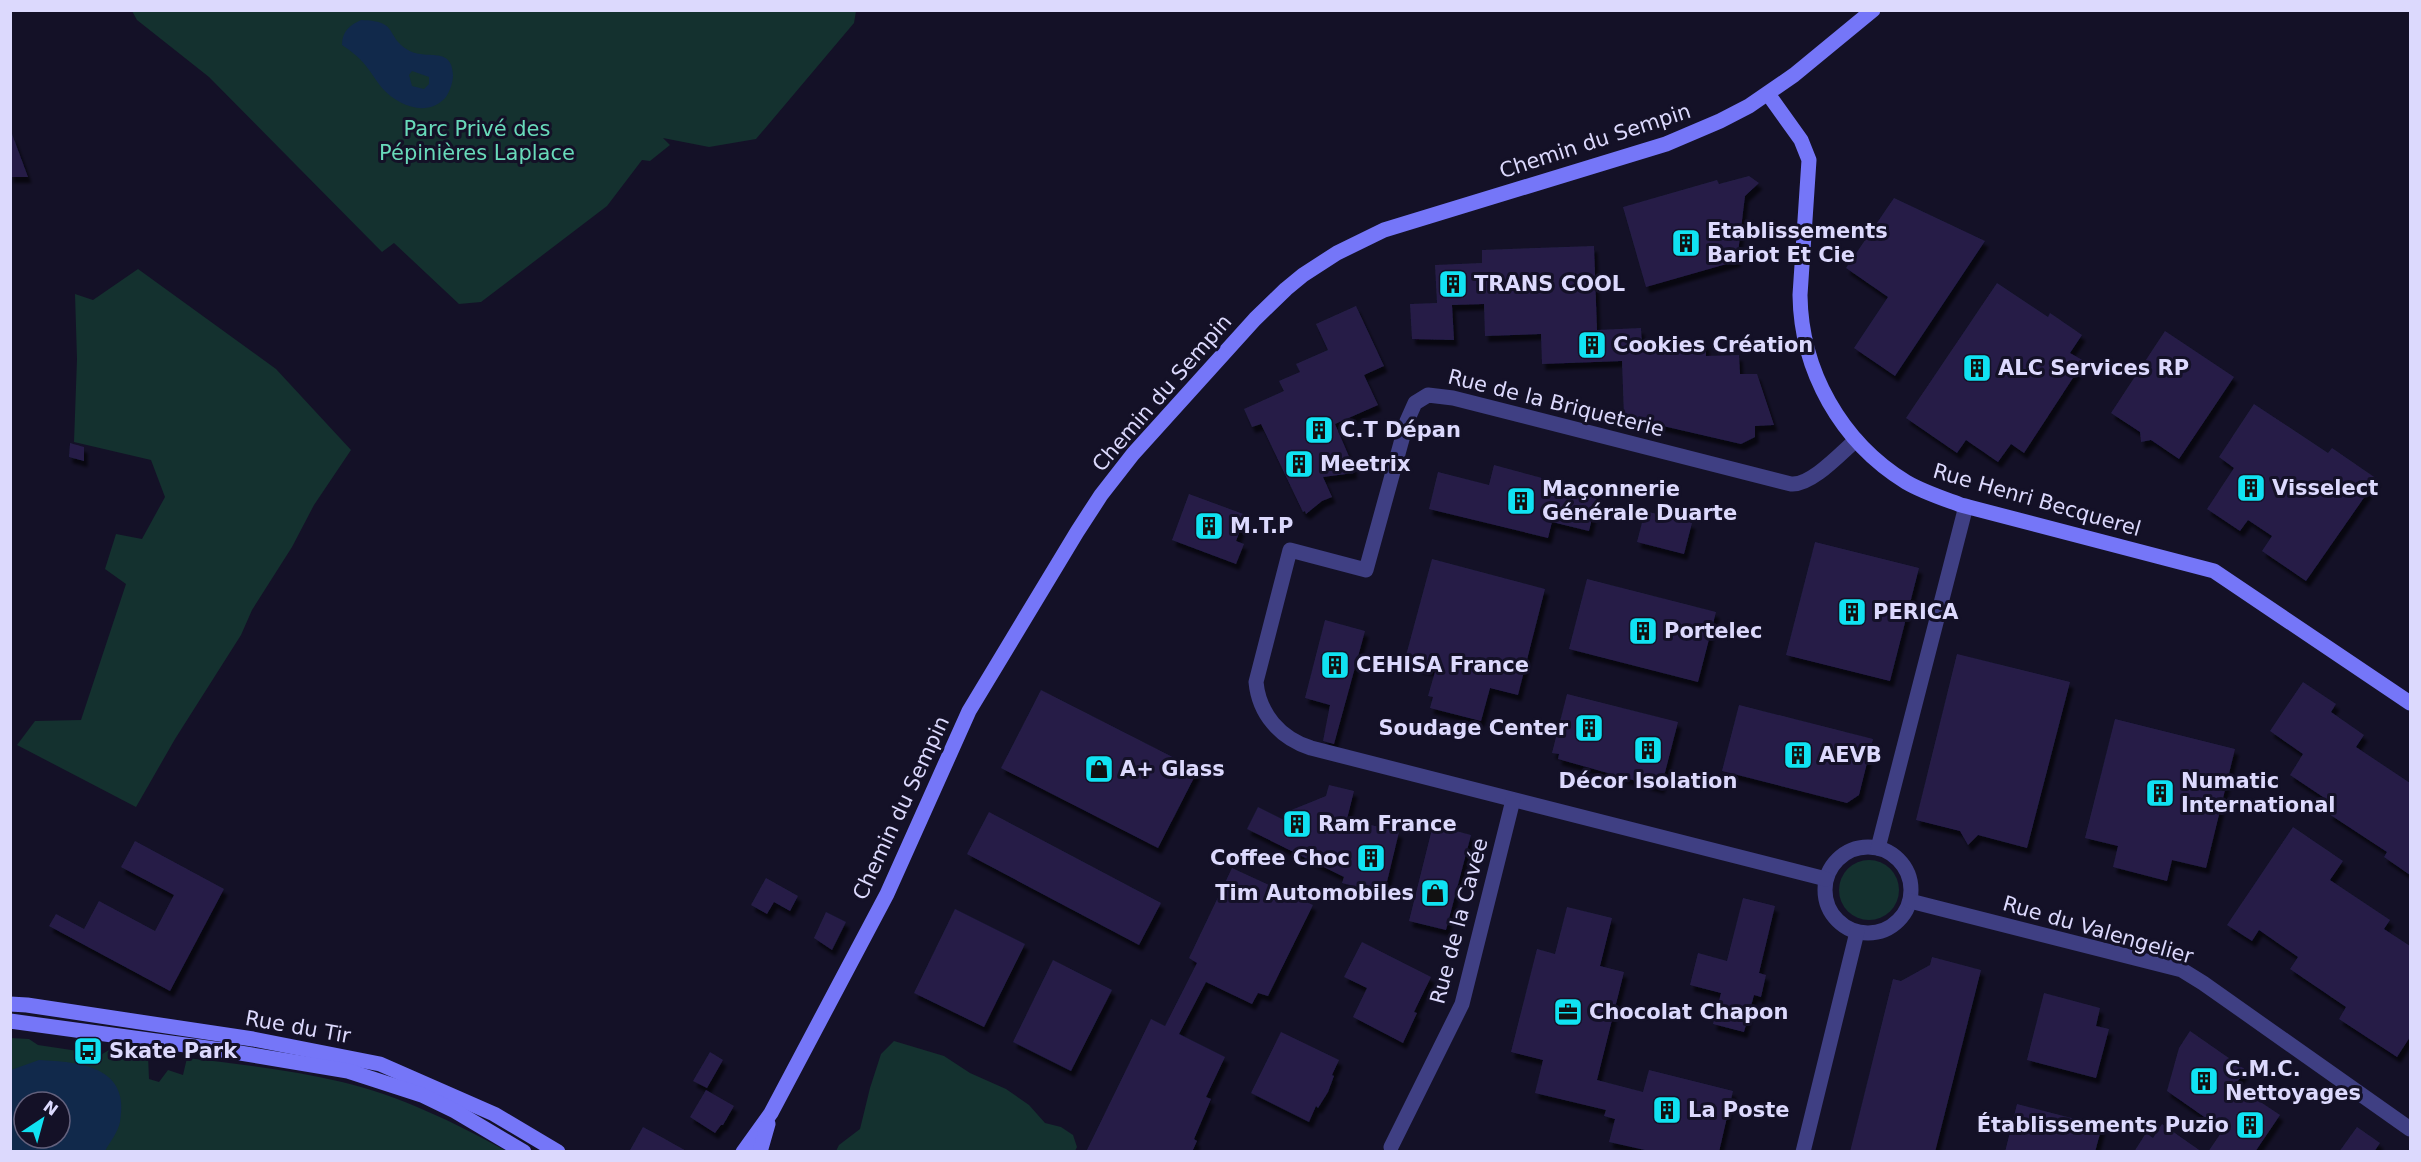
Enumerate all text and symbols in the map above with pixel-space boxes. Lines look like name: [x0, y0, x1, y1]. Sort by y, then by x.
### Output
street label: Chemin du Sempin: [1496, 99, 1694, 183]
park label: Parc Privé des Pépinières Laplace: [379, 117, 575, 165]
place label: Etablissements Bariot Et Cie: [1707, 219, 1888, 267]
building icon: Etablissements Bariot Et Cie: [1670, 227, 1702, 259]
building icon: TRANS COOL: [1437, 268, 1469, 300]
place label: TRANS COOL: [1474, 272, 1625, 296]
street label: Chemin du Sempin: [1087, 310, 1237, 476]
building icon: Cookies Création: [1576, 329, 1608, 361]
place label: Cookies Création: [1613, 333, 1813, 357]
building icon: ALC Services RP: [1961, 352, 1993, 384]
place label: ALC Services RP: [1998, 356, 2189, 380]
street label: Rue de la Briqueterie: [1445, 365, 1667, 441]
building icon: C.T Dépan: [1303, 414, 1335, 446]
place label: C.T Dépan: [1340, 418, 1461, 442]
building icon: Meetrix: [1283, 448, 1315, 480]
place label: Meetrix: [1320, 452, 1411, 476]
street label: Rue Henri Becquerel: [1930, 459, 2144, 541]
building icon: Visselect: [2235, 472, 2267, 504]
place label: Visselect: [2272, 476, 2378, 500]
place label: Maçonnerie Générale Duarte: [1542, 477, 1737, 525]
building icon: Maçonnerie Générale Duarte: [1505, 485, 1537, 517]
building icon: M.T.P: [1193, 510, 1225, 542]
place label: M.T.P: [1230, 514, 1293, 538]
building icon: PERICA: [1836, 596, 1868, 628]
place label: PERICA: [1873, 600, 1959, 624]
building icon: Portelec: [1627, 615, 1659, 647]
place label: Portelec: [1664, 619, 1762, 643]
building icon: CEHISA France: [1319, 649, 1351, 681]
place label: CEHISA France: [1356, 653, 1529, 677]
street label: Chemin du Sempin: [848, 712, 954, 904]
building icon: Soudage Center: [1573, 712, 1605, 744]
place label: Soudage Center: [1378, 716, 1569, 740]
building icon: Décor Isolation: [1632, 734, 1664, 766]
building icon: AEVB: [1782, 739, 1814, 771]
place label: AEVB: [1819, 743, 1882, 767]
shop icon: A+ Glass: [1083, 753, 1115, 785]
place label: A+ Glass: [1120, 757, 1225, 781]
place label: Décor Isolation: [1559, 769, 1737, 793]
place label: Numatic International: [2181, 769, 2336, 817]
building icon: Numatic International: [2144, 777, 2176, 809]
building icon: Ram France: [1281, 808, 1313, 840]
place label: Ram France: [1318, 812, 1457, 836]
street label: Rue de la Cavée: [1425, 835, 1493, 1007]
building icon: Coffee Choc: [1355, 842, 1387, 874]
place label: Coffee Choc: [1210, 846, 1350, 870]
shop icon: Tim Automobiles: [1419, 877, 1451, 909]
place label: Tim Automobiles: [1215, 881, 1414, 905]
street label: Rue du Valengelier: [2000, 891, 2196, 969]
office icon: Chocolat Chapon: [1552, 996, 1584, 1028]
place label: Chocolat Chapon: [1589, 1000, 1788, 1024]
street label: Rue du Tir: [243, 1006, 353, 1048]
bus stop icon: Skate Park: [72, 1035, 104, 1067]
place label: Skate Park: [109, 1039, 238, 1063]
place label: C.M.C. Nettoyages: [2225, 1057, 2361, 1105]
building icon: C.M.C. Nettoyages: [2188, 1065, 2220, 1097]
north arrow: [12, 1090, 72, 1150]
building icon: La Poste: [1651, 1094, 1683, 1126]
text: N: [40, 1097, 62, 1120]
place label: La Poste: [1688, 1098, 1789, 1122]
building icon: Établissements Puzio: [2234, 1109, 2266, 1141]
place label: Établissements Puzio: [1977, 1112, 2229, 1137]

